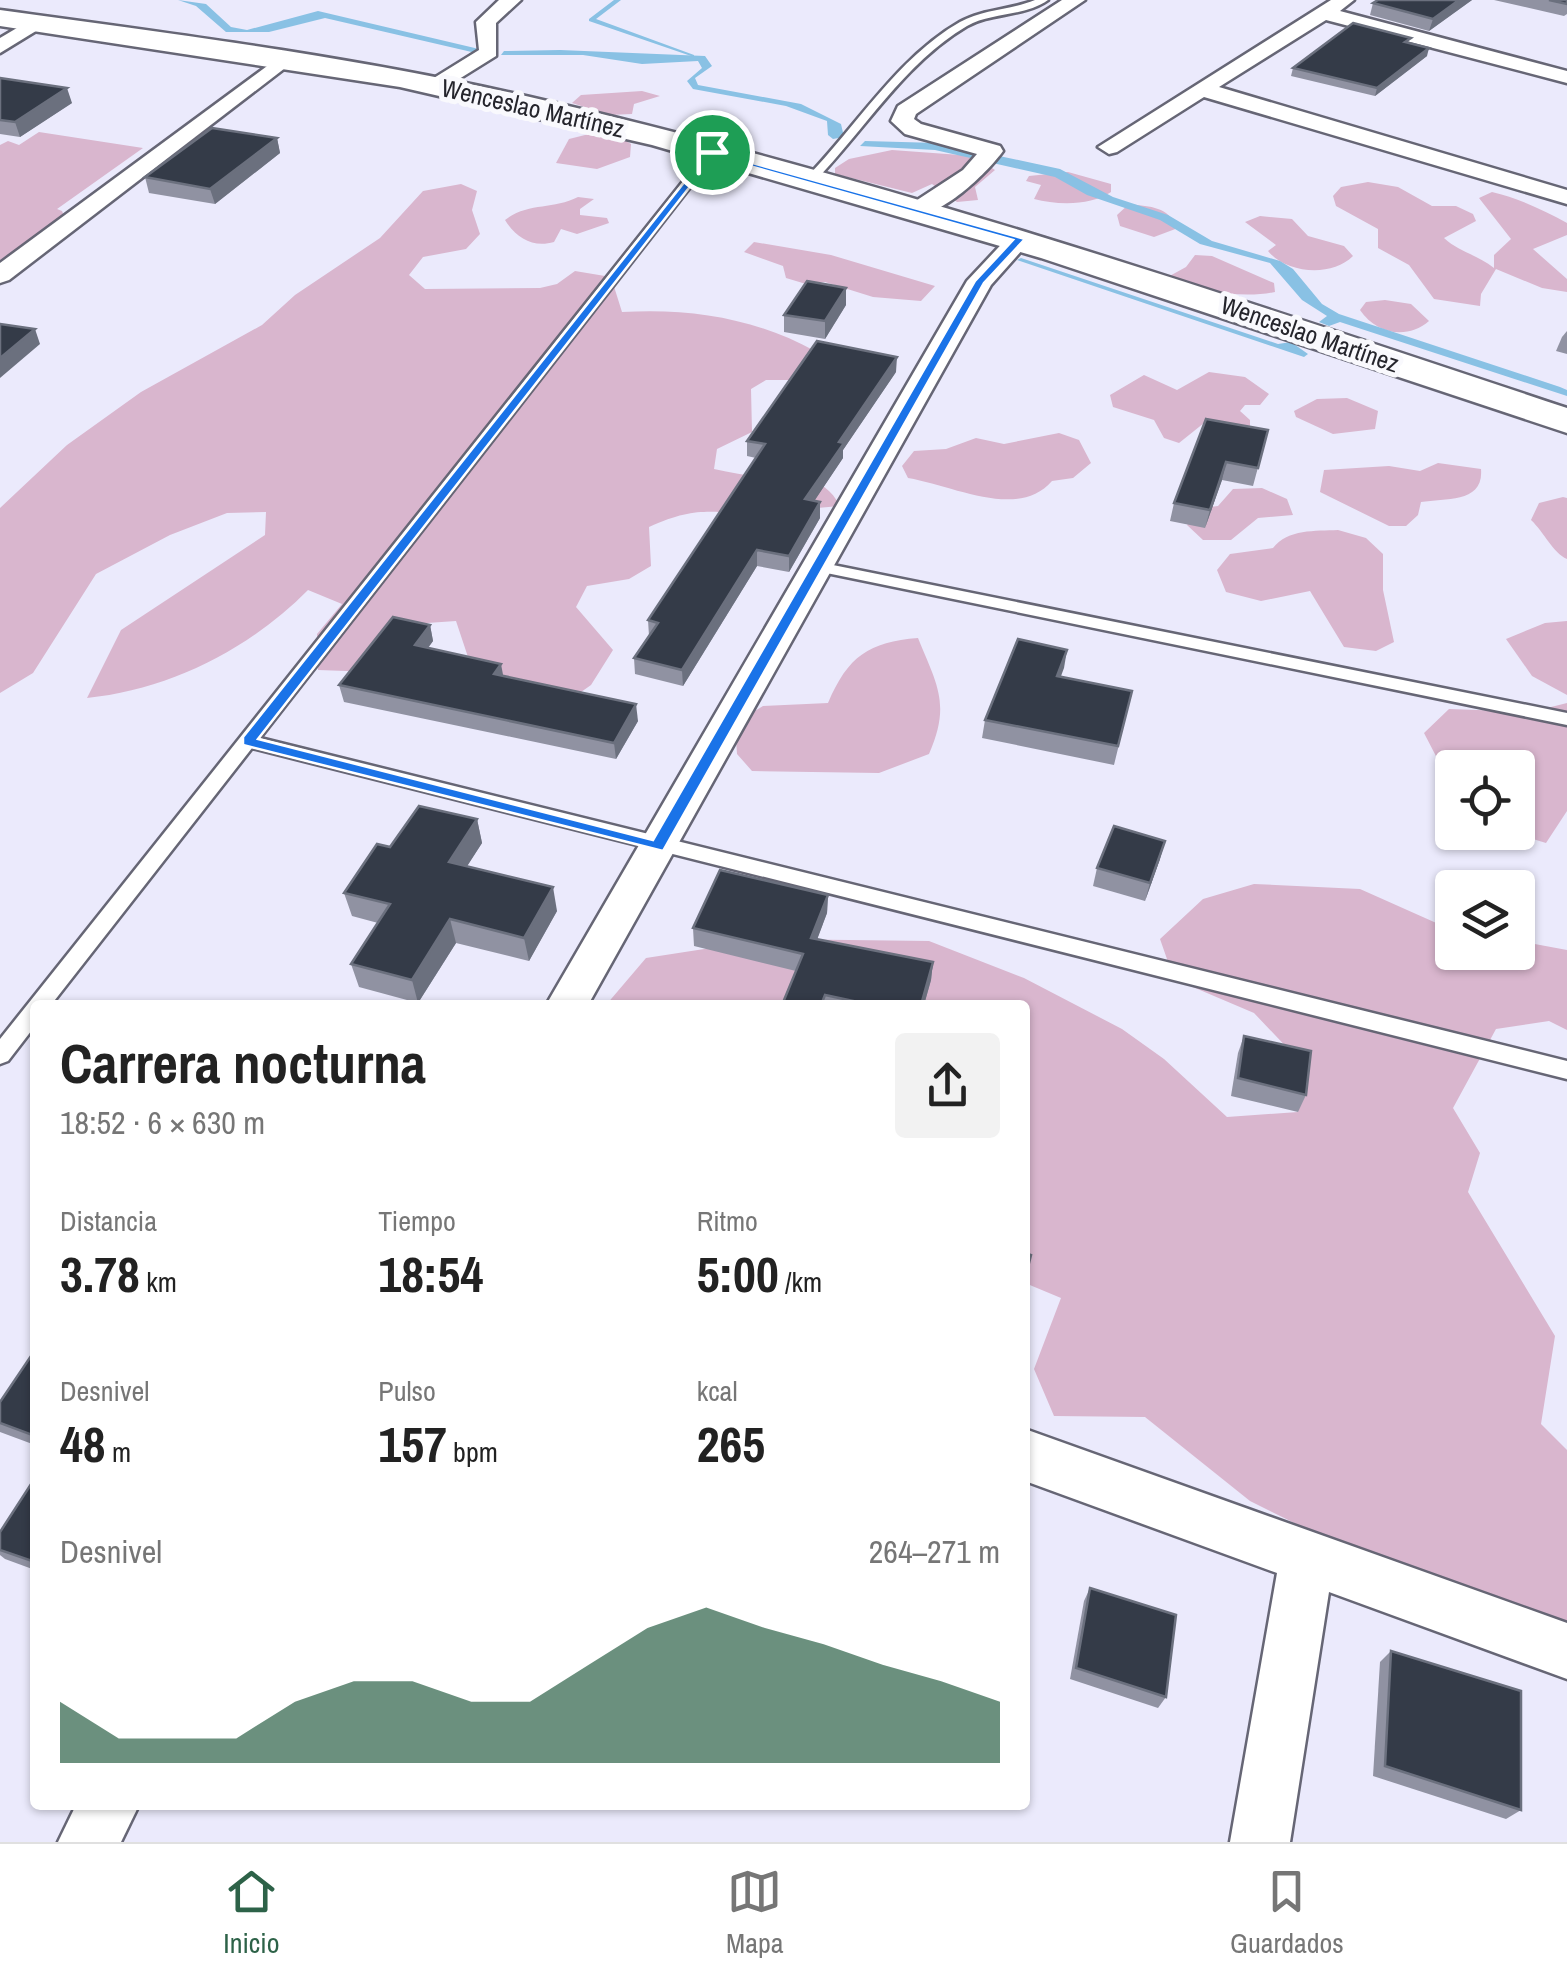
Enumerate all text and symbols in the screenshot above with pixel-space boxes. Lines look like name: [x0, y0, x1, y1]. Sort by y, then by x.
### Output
street label: Wenceslao Martínez: [438, 70, 628, 146]
pin: [670, 110, 755, 195]
icon: arrive: [685, 125, 740, 180]
street label: Wenceslao Martínez: [1216, 288, 1404, 380]
map controls: [1435, 750, 1535, 970]
button: locate: [1435, 750, 1535, 850]
button: layers: [1435, 870, 1535, 970]
text: Carrera nocturna: [60, 1026, 426, 1100]
button: share: [895, 1033, 1000, 1138]
text: 18:52 · 6 × 630 m: [60, 1101, 265, 1144]
text: Distancia: [60, 1202, 157, 1240]
text: Tiempo: [378, 1202, 456, 1240]
text: Ritmo: [697, 1202, 758, 1240]
text: 3.78: [60, 1240, 140, 1308]
text: 18:54: [378, 1240, 483, 1308]
text: 5:00: [697, 1240, 779, 1308]
text: km: [140, 1263, 177, 1301]
text: /km: [779, 1263, 822, 1301]
text: Desnivel: [60, 1372, 149, 1410]
text: Pulso: [378, 1372, 436, 1410]
text: kcal: [697, 1372, 737, 1410]
text: 48: [60, 1410, 106, 1478]
text: 157: [378, 1410, 447, 1478]
text: 265: [697, 1410, 765, 1478]
text: m: [106, 1433, 131, 1471]
text: bpm: [447, 1433, 498, 1471]
text: Desnivel: [60, 1530, 162, 1573]
text: 264–271 m: [869, 1530, 1000, 1573]
tab: Inicio: [223, 1864, 279, 1962]
tab: Mapa: [726, 1864, 784, 1962]
tab: Guardados: [1230, 1864, 1344, 1962]

